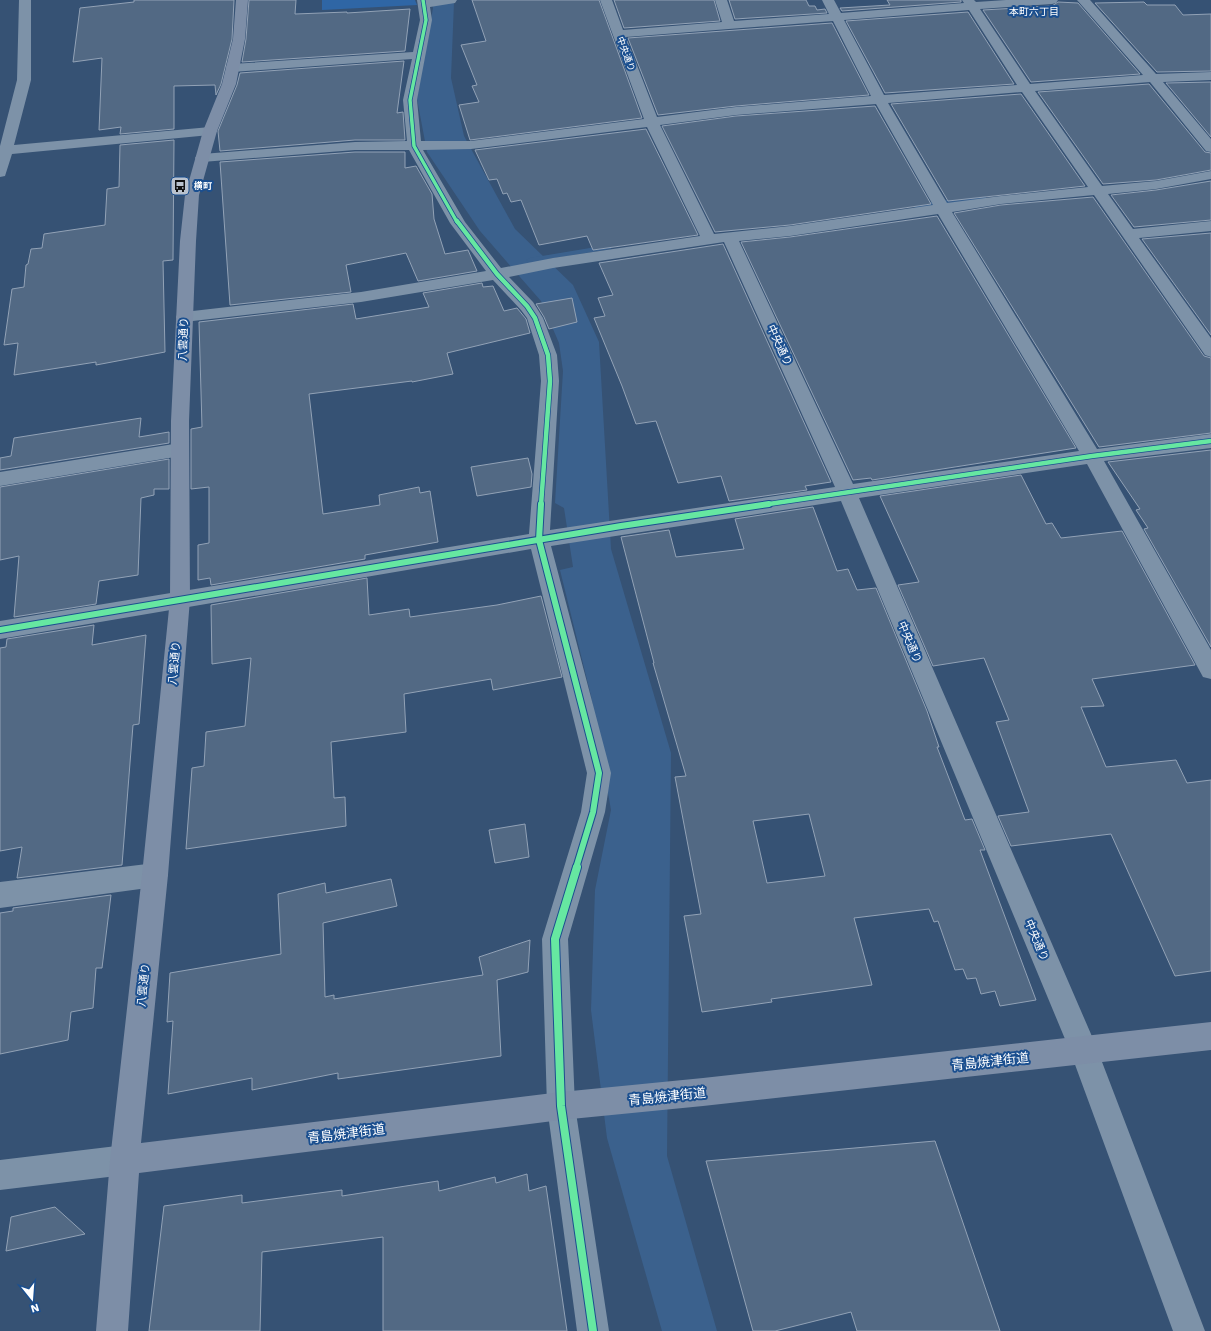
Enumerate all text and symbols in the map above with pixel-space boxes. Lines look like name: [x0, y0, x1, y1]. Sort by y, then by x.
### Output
district label: 本町六丁目: [1009, 6, 1059, 17]
street label: 中央通り: [615, 35, 637, 73]
bus stop icon: 横町: [169, 175, 191, 197]
place label: 横町: [193, 180, 212, 191]
street label: 八雲通り: [176, 317, 191, 361]
street label: 中央通り: [764, 323, 795, 368]
street label: 中央通り: [895, 619, 924, 665]
street label: 八雲通り: [166, 641, 183, 686]
street label: 中央通り: [1022, 917, 1051, 963]
street label: 八雲通り: [135, 962, 152, 1008]
street label: 青島焼津街道: [950, 1050, 1030, 1073]
street label: 青島焼津街道: [627, 1085, 707, 1108]
street label: 青島焼津街道: [306, 1121, 386, 1146]
north arrow: [12, 1279, 52, 1319]
text: N: [29, 1301, 41, 1315]

